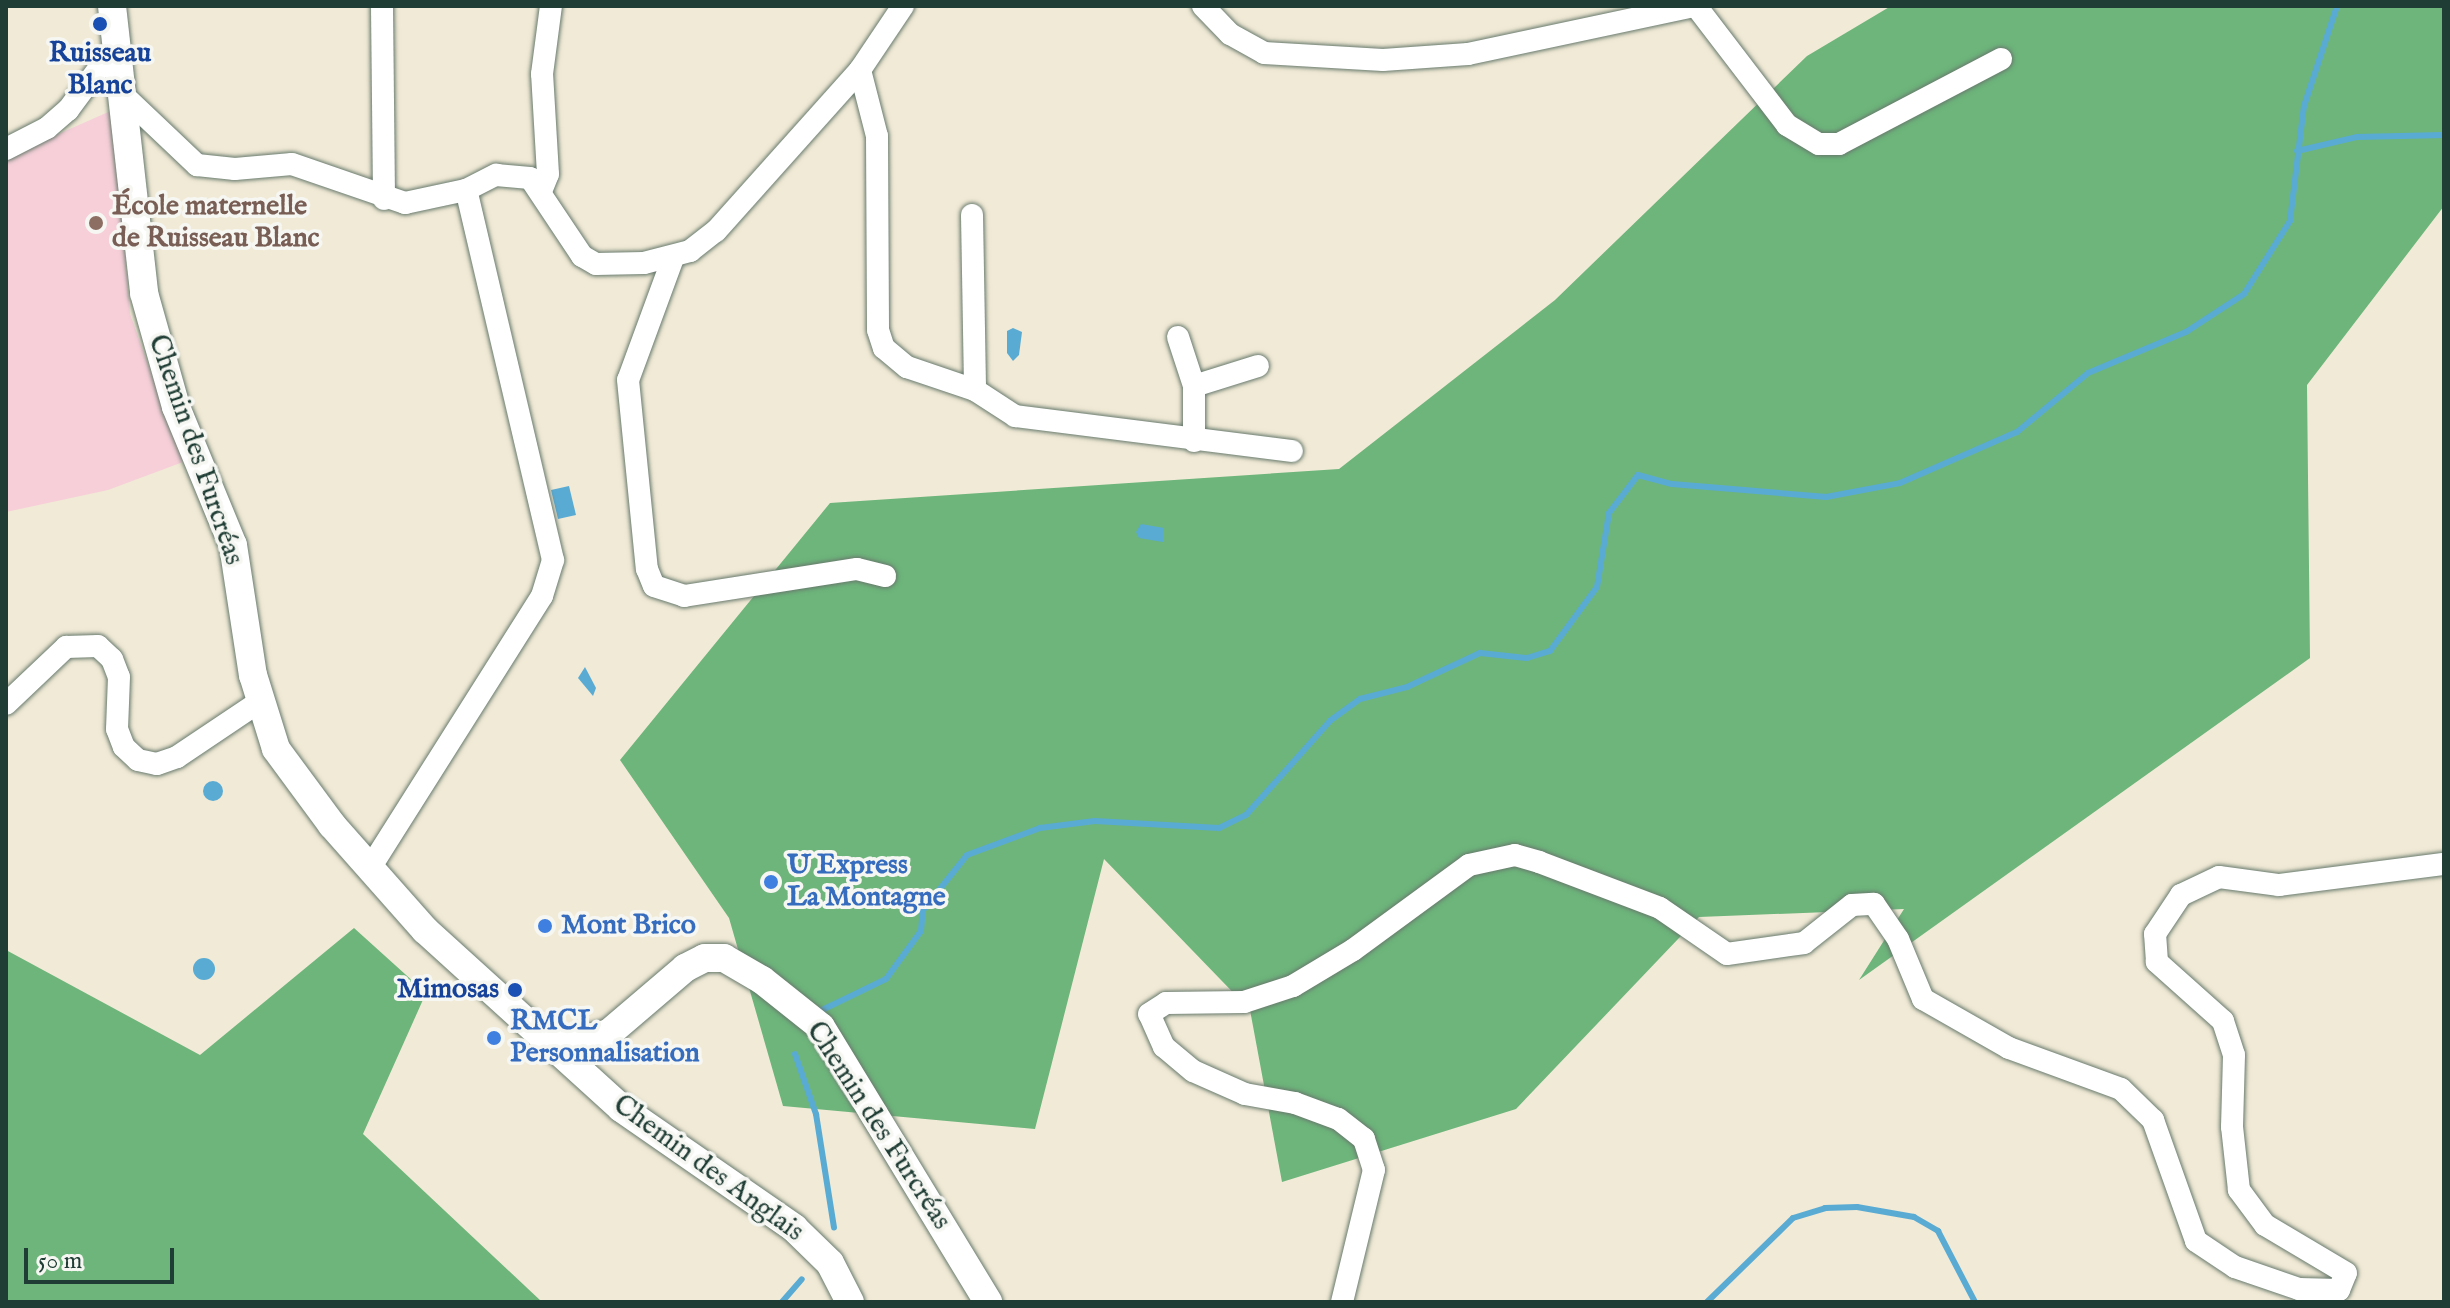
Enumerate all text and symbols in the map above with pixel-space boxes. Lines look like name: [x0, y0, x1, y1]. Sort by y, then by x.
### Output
marker: Ruisseau Blanc: [91, 15, 109, 33]
place label: Ruisseau Blanc: [49, 37, 151, 103]
place label: École maternelle de Ruisseau Blanc: [112, 190, 320, 256]
marker: École maternelle de Ruisseau Blanc: [87, 214, 105, 232]
street label: Chemin des Furcréas: [140, 331, 250, 569]
place label: U Express La Montagne: [787, 849, 946, 915]
marker: U Express La Montagne: [762, 873, 780, 891]
place label: Mont Brico: [561, 909, 696, 943]
marker: Mont Brico: [536, 917, 554, 935]
place label: Mimosas: [397, 973, 499, 1007]
marker: Mimosas: [506, 981, 524, 999]
place label: RMCL Personnalisation: [510, 1005, 700, 1071]
street label: Chemin des Furcréas: [798, 1016, 958, 1236]
marker: RMCL Personnalisation: [485, 1029, 503, 1047]
street label: Chemin des Anglais: [606, 1088, 810, 1250]
scale bar: [28, 1232, 178, 1282]
text: 50 m: [38, 1246, 82, 1277]

